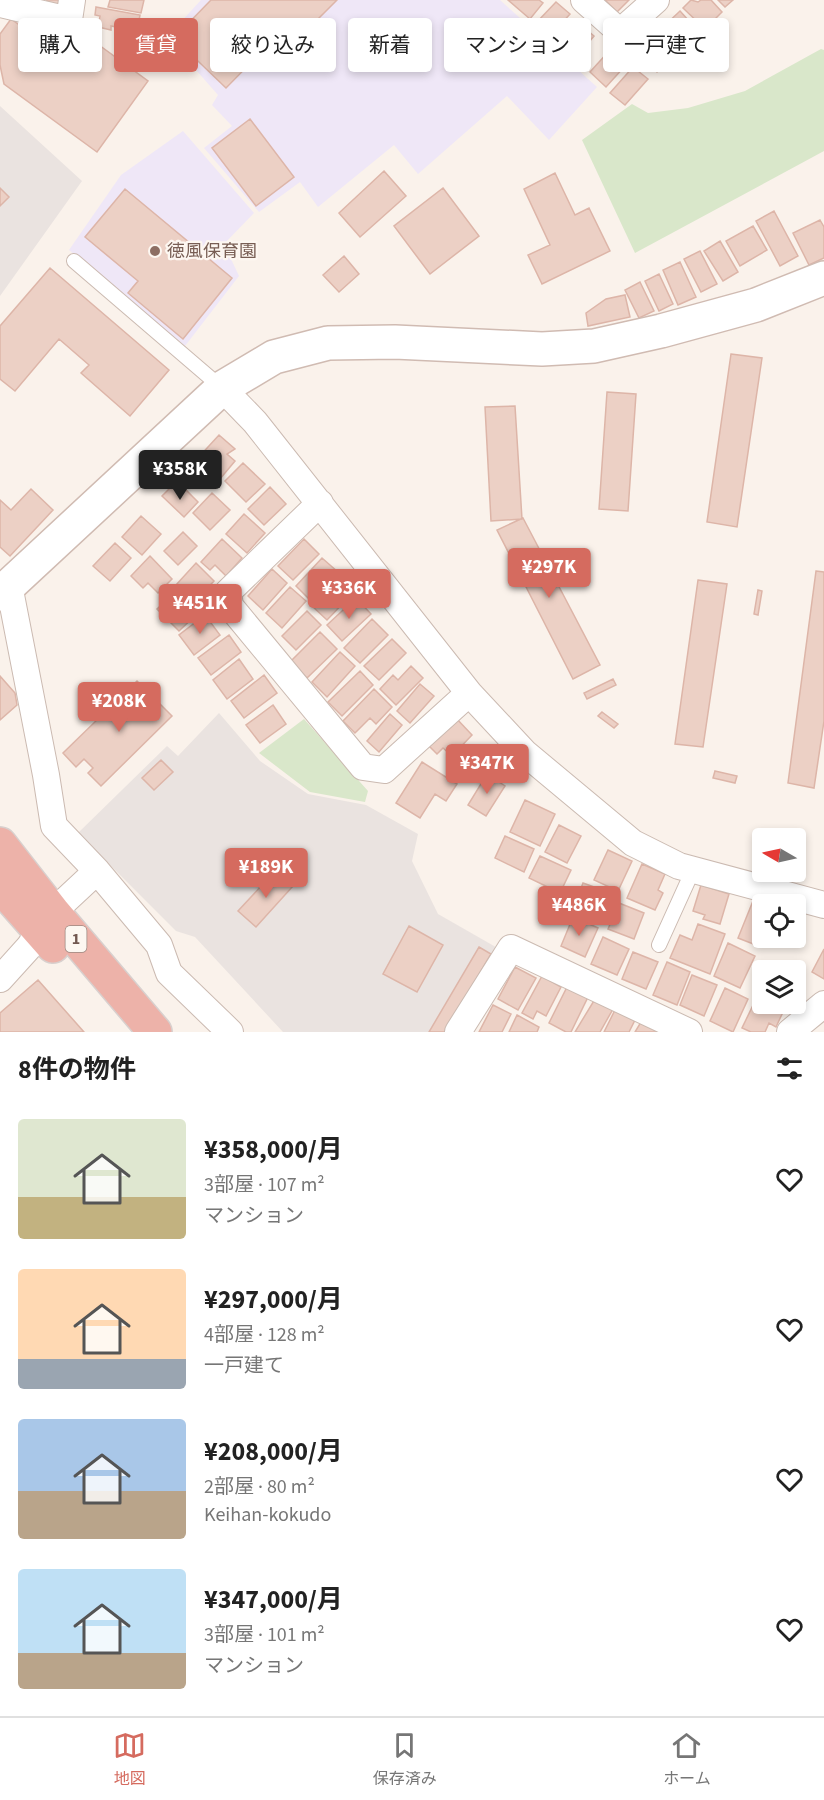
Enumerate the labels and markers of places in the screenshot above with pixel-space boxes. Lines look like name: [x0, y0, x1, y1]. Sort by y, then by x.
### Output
place label: 徳風保育園: [167, 239, 257, 264]
marker: 徳風保育園: [148, 244, 162, 258]
pin: ¥358K: [138, 450, 222, 501]
pin: ¥297K: [507, 548, 591, 599]
pin: ¥336K: [307, 569, 391, 620]
pin: ¥451K: [158, 584, 242, 635]
pin: ¥208K: [77, 682, 161, 733]
pin: ¥347K: [445, 744, 529, 795]
pin: ¥189K: [224, 848, 308, 899]
pin: ¥486K: [537, 886, 621, 937]

